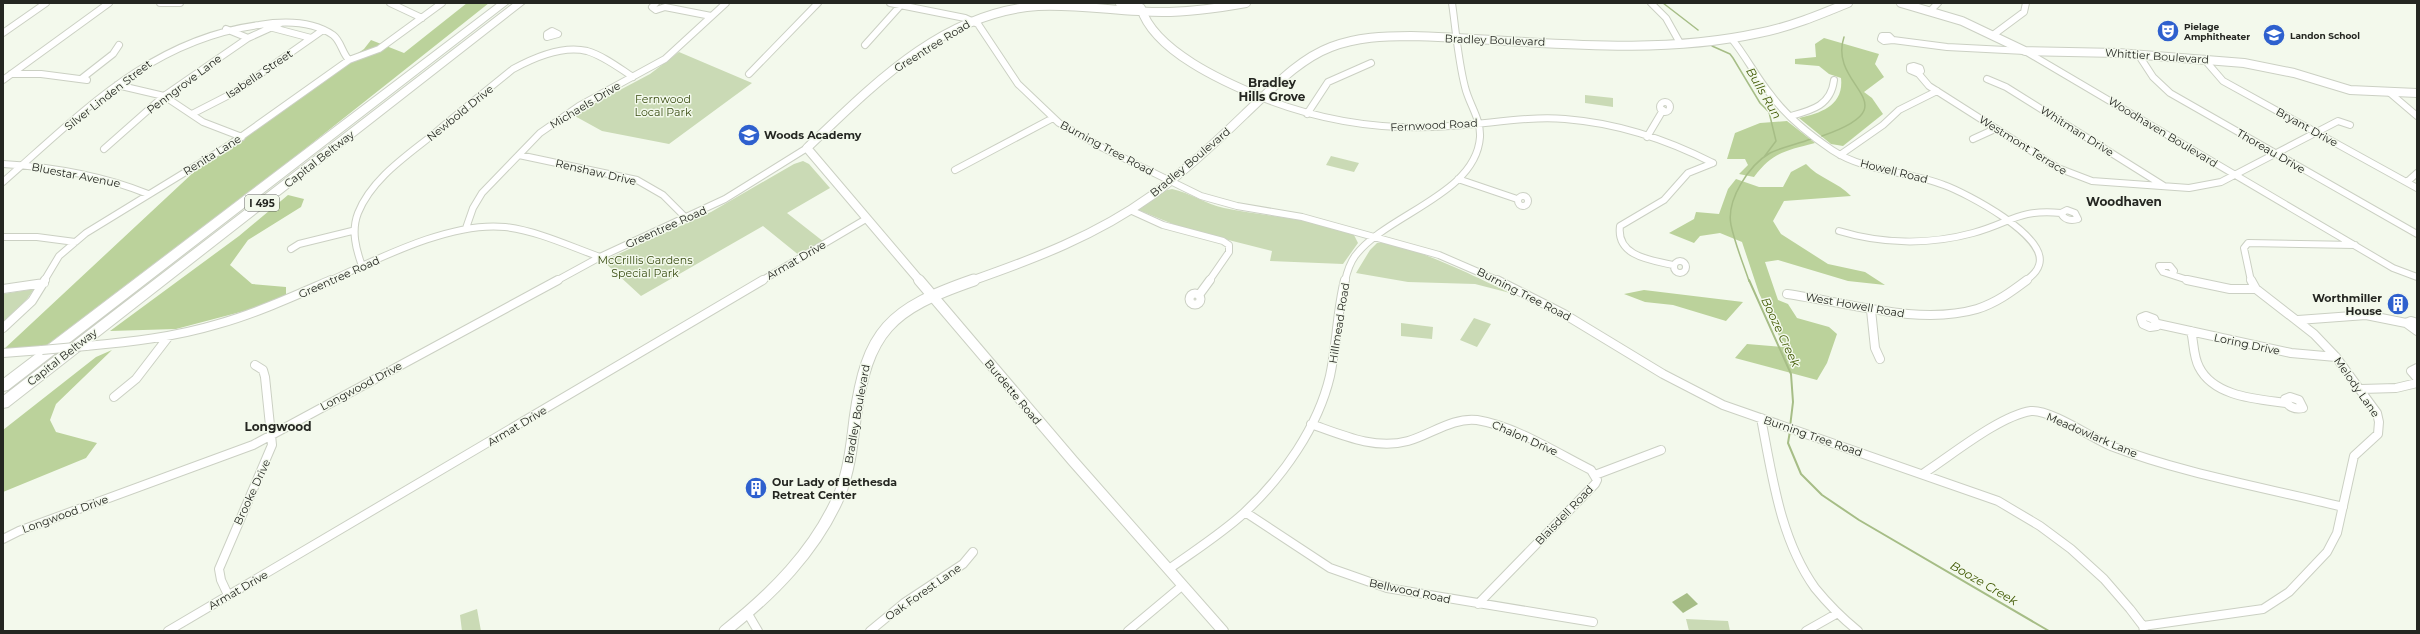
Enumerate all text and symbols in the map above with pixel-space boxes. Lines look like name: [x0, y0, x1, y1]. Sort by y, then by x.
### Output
street label: Greentree Road: [891, 17, 973, 75]
theatre icon: Pielage Amphitheater: [2155, 18, 2181, 44]
place label: Pielage Amphitheater: [2183, 21, 2250, 42]
school or university icon: Landon School: [2261, 22, 2287, 48]
place label: Landon School: [2290, 30, 2360, 41]
street label: Bradley Boulevard: [1444, 31, 1546, 49]
street label: Whittier Boulevard: [2105, 45, 2209, 67]
street label: Isabella Street: [223, 46, 296, 102]
street label: Penngrove Lane: [144, 51, 225, 117]
street label: Silver Linden Street: [62, 56, 155, 133]
water label: Bulls Run: [1743, 64, 1785, 122]
district label: Bradley Hills Grove: [1239, 75, 1306, 104]
street label: Michaels Drive: [547, 78, 623, 132]
street label: Newbold Drive: [424, 82, 496, 144]
park label: Fernwood Local Park: [635, 92, 692, 119]
street label: Woodhaven Boulevard: [2106, 94, 2220, 170]
street label: Whitman Drive: [2038, 103, 2117, 159]
street label: Bryant Drive: [2274, 104, 2341, 150]
street label: Westmont Terrace: [1976, 112, 2070, 178]
street label: Fernwood Road: [1390, 116, 1478, 134]
street label: Burning Tree Road: [1058, 117, 1156, 179]
school or university icon: Woods Academy: [736, 122, 762, 148]
street label: Bradley Boulevard: [1147, 124, 1233, 200]
street label: Thoreau Drive: [2234, 126, 2308, 176]
street label: Capital Beltway: [281, 127, 357, 191]
place label: Woods Academy: [764, 128, 862, 142]
street label: Renita Lane: [180, 132, 244, 178]
street label: Renshaw Drive: [554, 156, 638, 188]
street label: Howell Road: [1859, 156, 1929, 186]
street label: Bluestar Avenue: [30, 160, 122, 191]
district label: Woodhaven: [2086, 194, 2162, 209]
road number: I 495: [245, 195, 279, 211]
street label: Greentree Road: [623, 203, 709, 251]
street label: Armat Drive: [764, 237, 829, 283]
street label: Greentree Road: [296, 253, 382, 301]
park label: McCrillis Gardens Special Park: [597, 253, 693, 280]
street label: Burning Tree Road: [1475, 264, 1573, 324]
street label: Hillmead Road: [1326, 282, 1352, 364]
street label: West Howell Road: [1804, 289, 1906, 321]
place label: Worthmiller House: [2312, 291, 2382, 318]
building icon: Worthmiller House: [2385, 291, 2411, 317]
water label: Booze Creek: [1758, 295, 1804, 370]
street label: Capital Beltway: [24, 325, 100, 389]
street label: Loring Drive: [2213, 330, 2282, 358]
street label: Melody Lane: [2331, 354, 2383, 420]
street label: Burdette Road: [982, 357, 1044, 427]
street label: Longwood Drive: [318, 358, 405, 413]
street label: Bradley Boulevard: [841, 363, 873, 465]
street label: Armat Drive: [485, 403, 549, 449]
street label: Meadowlark Lane: [2044, 409, 2140, 461]
street label: Burning Tree Road: [1762, 413, 1864, 459]
street label: Chalon Drive: [1490, 417, 1560, 459]
district label: Longwood: [245, 419, 311, 434]
street label: Brooke Drive: [231, 457, 274, 527]
building icon: Our Lady of Bethesda Retreat Center: [743, 475, 769, 501]
place label: Our Lady of Bethesda Retreat Center: [772, 475, 897, 502]
street label: Blaisdell Road: [1532, 482, 1596, 548]
street label: Longwood Drive: [20, 492, 110, 536]
water label: Booze Creek: [1948, 558, 2021, 609]
street label: Oak Forest Lane: [882, 560, 964, 623]
street label: Armat Drive: [206, 567, 271, 613]
street label: Bellwood Road: [1368, 575, 1452, 607]

